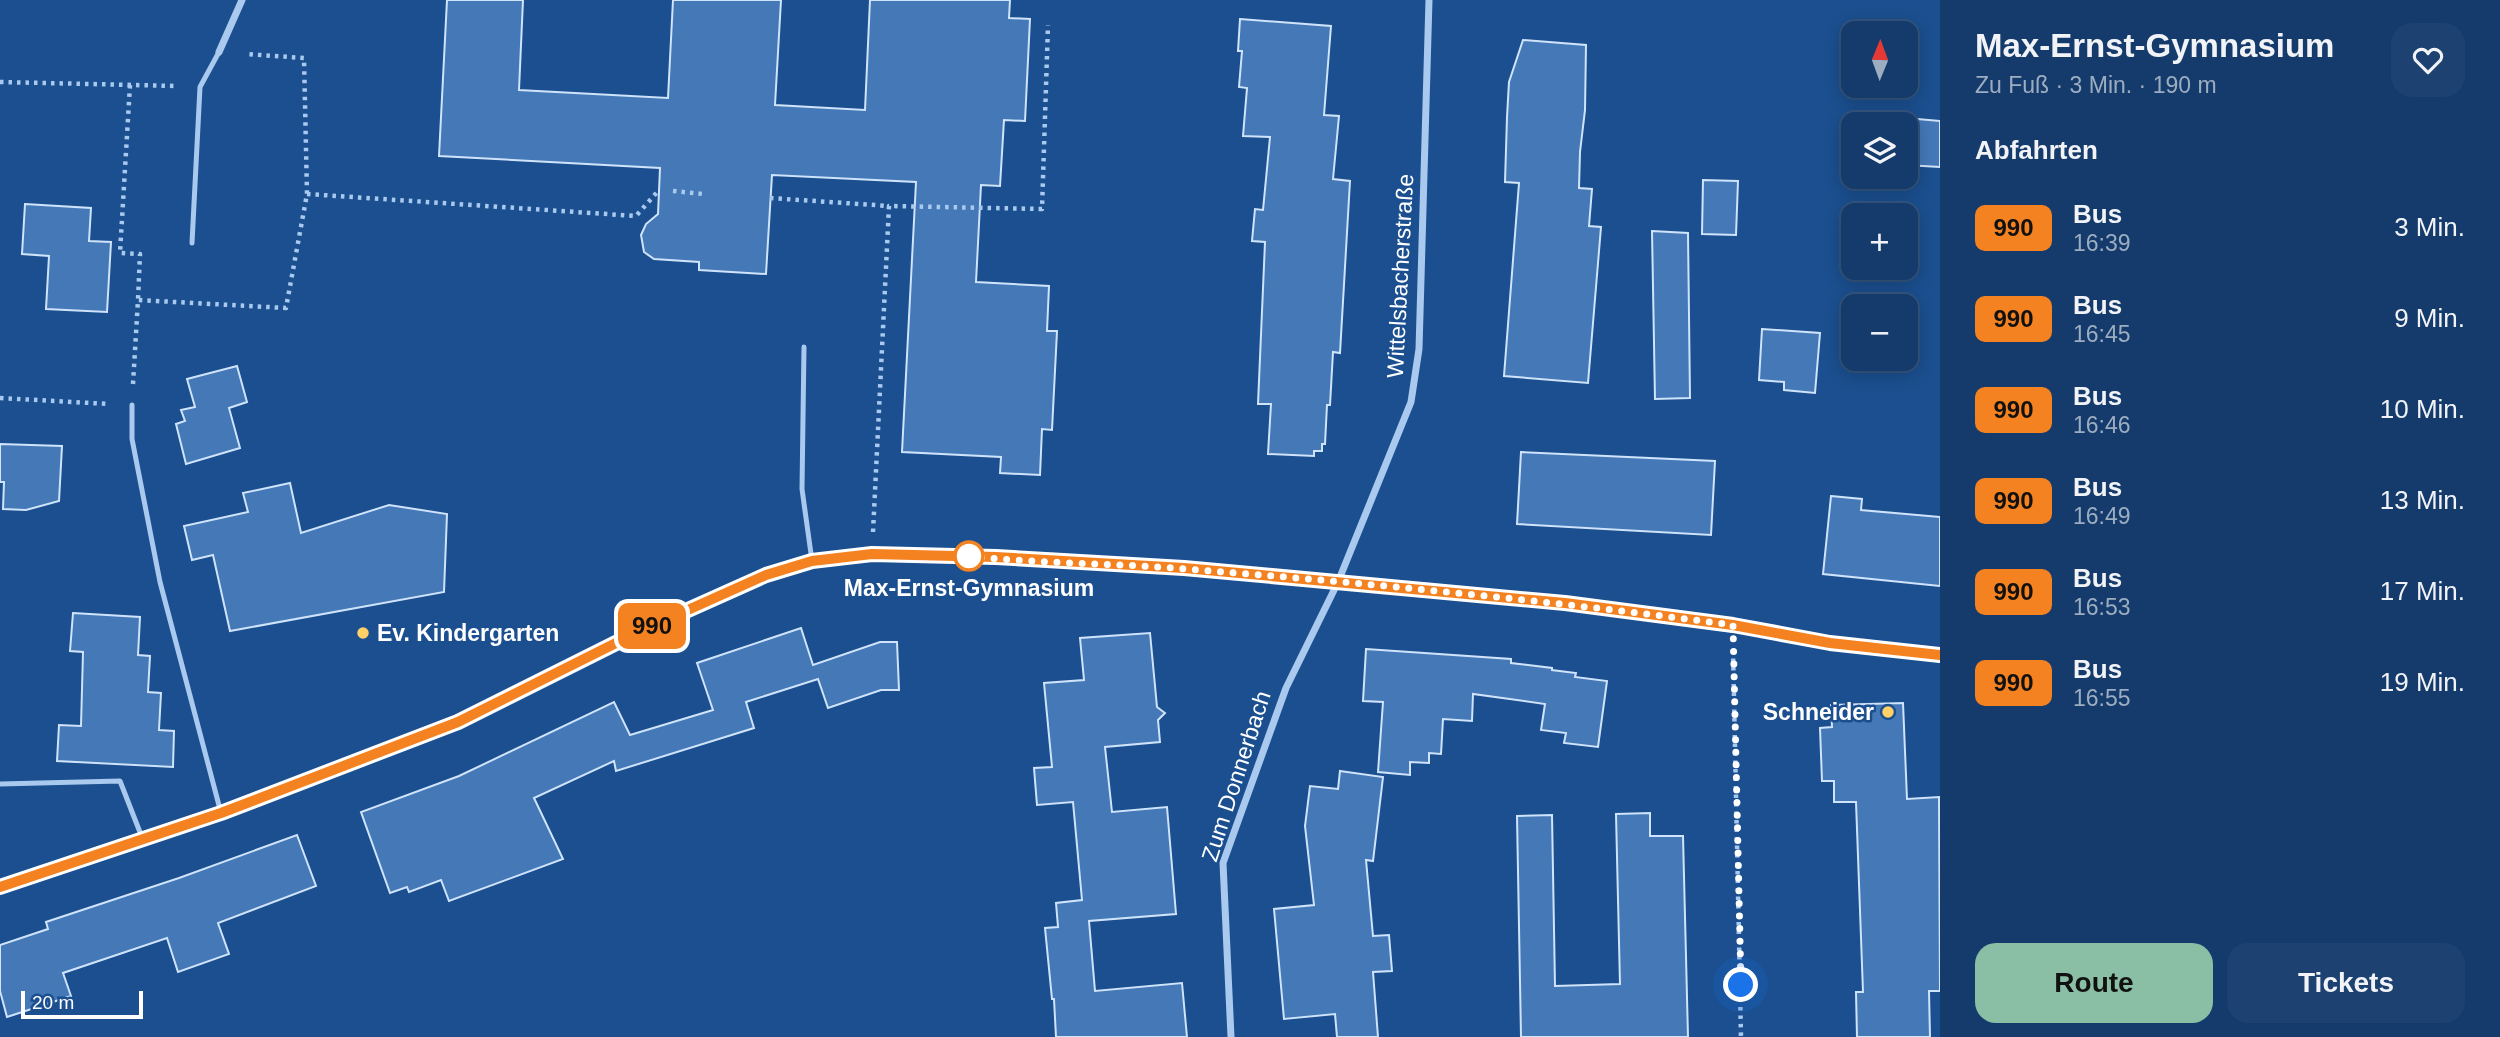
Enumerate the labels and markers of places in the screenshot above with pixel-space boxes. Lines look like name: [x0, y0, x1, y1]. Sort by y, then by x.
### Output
marker: Max-Ernst-Gymnasium: [954, 541, 984, 571]
place label: Max-Ernst-Gymnasium: [844, 575, 1094, 601]
place label: Ev. Kindergarten: [377, 620, 559, 646]
marker: Ev. Kindergarten: [355, 625, 371, 641]
place label: Schneider: [1763, 699, 1874, 725]
marker: Schneider: [1880, 704, 1896, 720]

